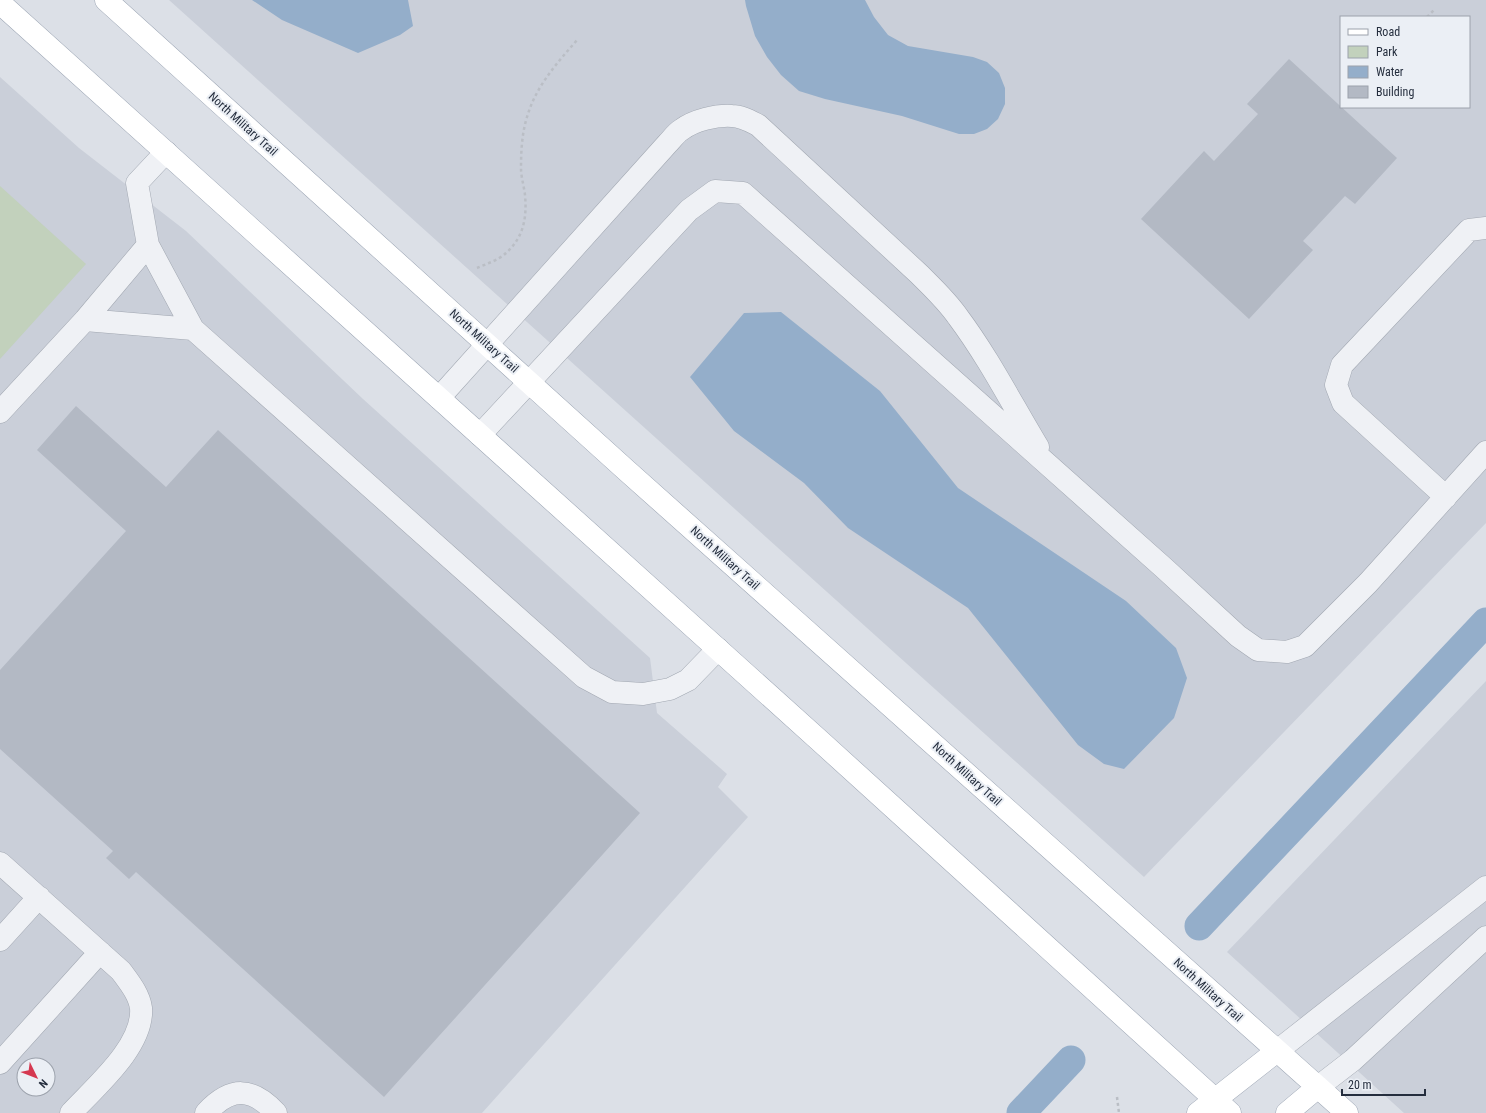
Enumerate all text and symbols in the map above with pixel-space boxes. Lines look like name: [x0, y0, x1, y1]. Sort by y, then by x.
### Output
legend: [1340, 16, 1470, 108]
text: Road: [1376, 25, 1400, 39]
text: Park: [1376, 45, 1398, 59]
text: Water: [1376, 65, 1404, 79]
text: Building: [1376, 85, 1414, 99]
street label: North Military Trail: [206, 89, 280, 159]
street label: North Military Trail: [447, 306, 521, 376]
street label: North Military Trail: [688, 523, 762, 593]
street label: North Military Trail: [930, 739, 1004, 809]
street label: North Military Trail: [1171, 955, 1245, 1025]
north arrow: [16, 1057, 56, 1097]
scale bar: [1342, 1071, 1425, 1097]
text: N: [36, 1077, 50, 1091]
text: 20 m: [1348, 1078, 1372, 1092]

